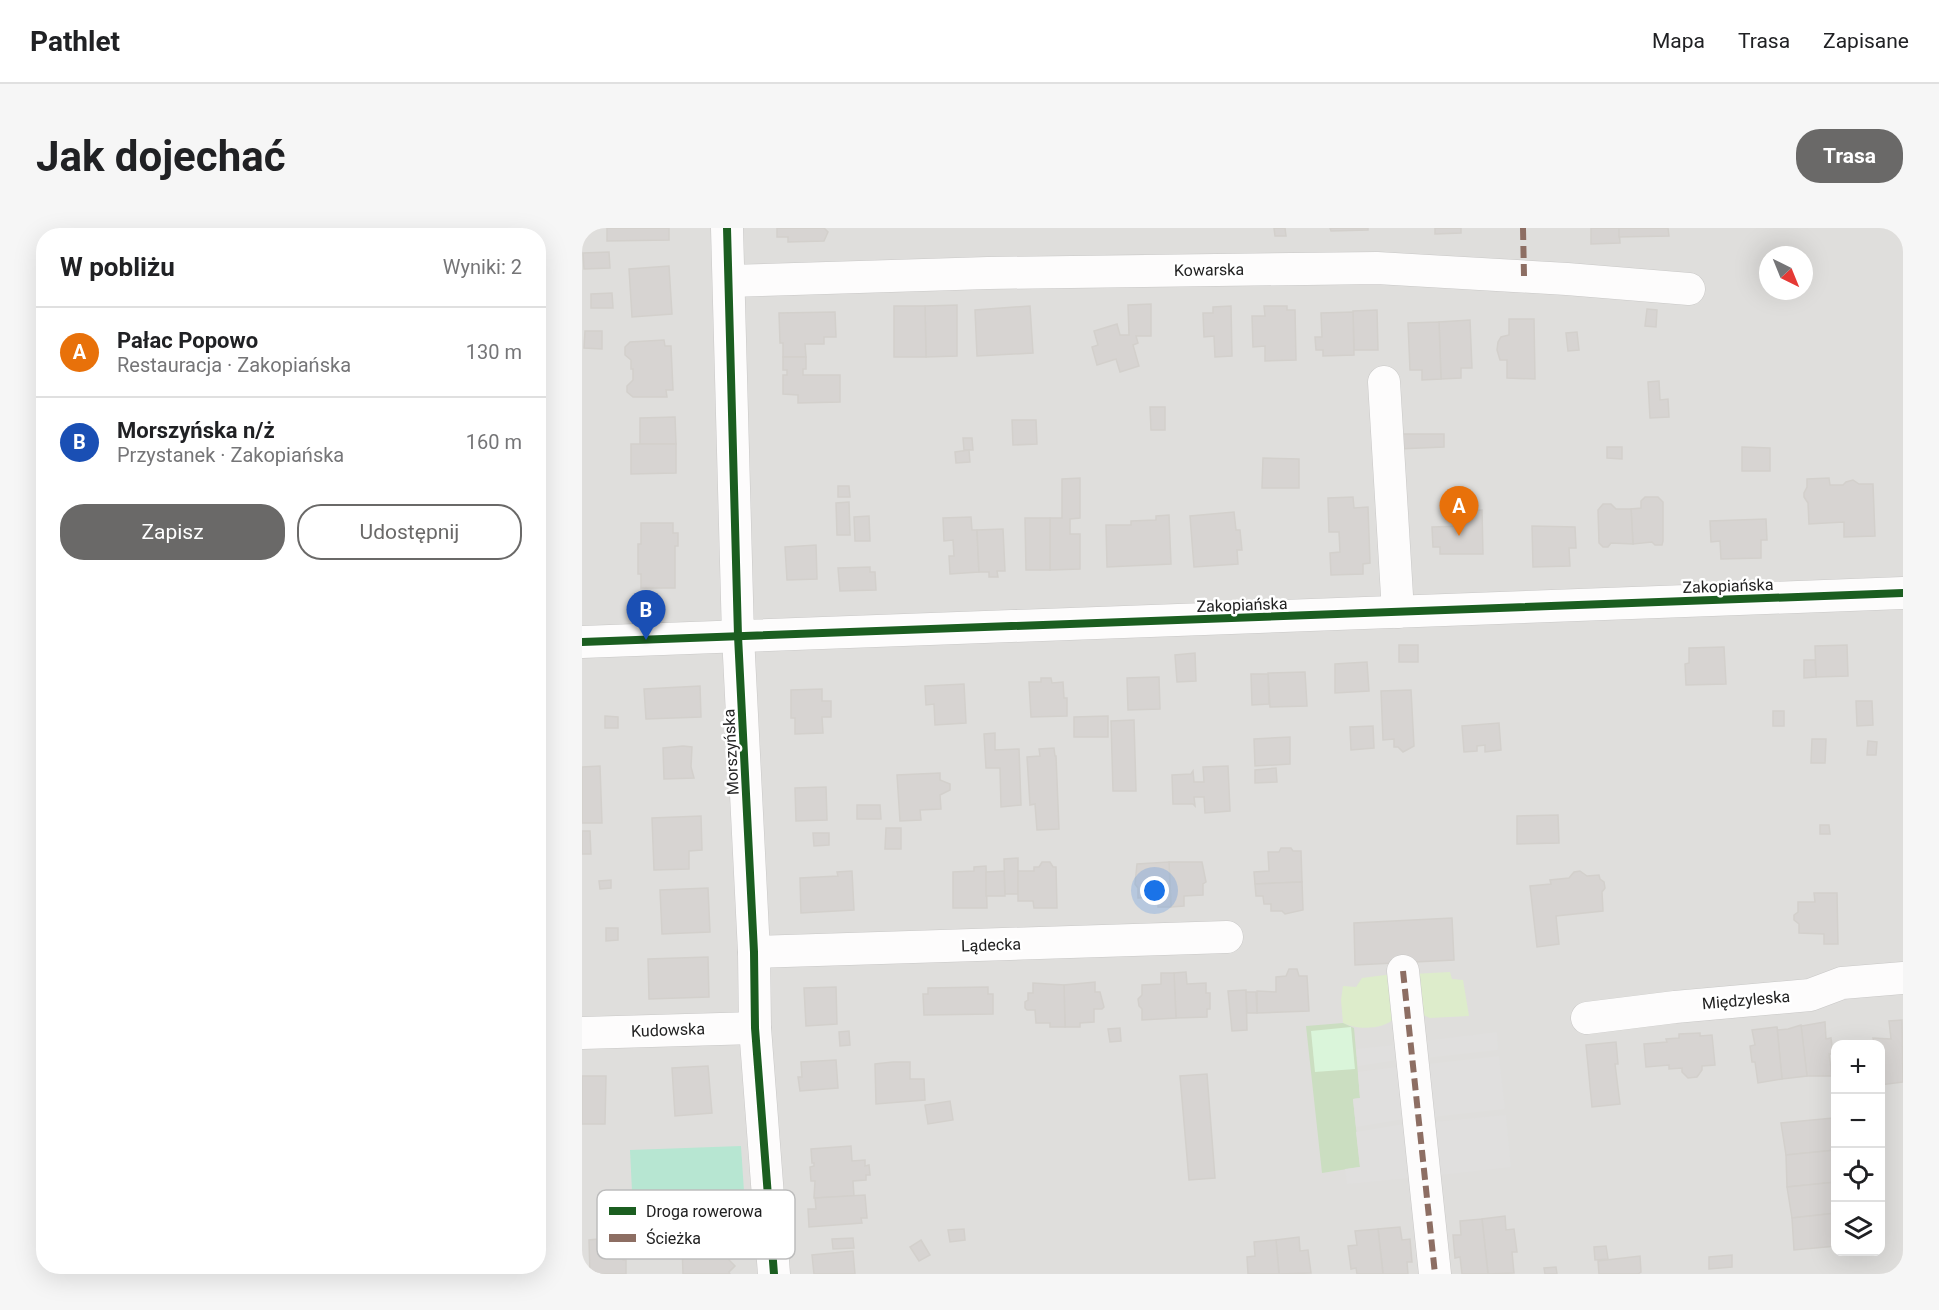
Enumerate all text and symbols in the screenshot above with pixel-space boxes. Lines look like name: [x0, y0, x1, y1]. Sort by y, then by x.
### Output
text: Pathlet: [30, 25, 120, 58]
text: Mapa: [1652, 29, 1705, 53]
text: Trasa: [1738, 29, 1790, 53]
text: Zapisane: [1823, 29, 1909, 53]
button: Trasa: [1796, 129, 1903, 183]
text: Jak dojechać: [36, 132, 286, 181]
north arrow: [1759, 246, 1813, 300]
text: W pobliżu: [60, 252, 175, 282]
text: Wyniki: 2: [443, 255, 522, 279]
street label: Kowarska: [1174, 260, 1244, 280]
text: Pałac Popowo: [117, 328, 258, 353]
text: A: [73, 340, 86, 364]
text: 130 m: [466, 340, 522, 364]
text: Restauracja · Zakopiańska: [117, 353, 351, 377]
text: Morszyńska n/ż: [117, 418, 275, 443]
text: B: [73, 430, 86, 454]
text: 160 m: [466, 430, 522, 454]
text: Przystanek · Zakopiańska: [117, 443, 344, 467]
pin: A: [1440, 486, 1478, 536]
button: Zapisz: [60, 504, 285, 560]
button: Udostępnij: [297, 504, 522, 560]
street label: Zakopiańska: [1682, 575, 1774, 597]
pin: B: [626, 590, 666, 640]
street label: Zakopiańska: [1196, 594, 1288, 616]
street label: Morszyńska: [719, 708, 743, 796]
your location: [1140, 876, 1169, 905]
street label: Lądecka: [961, 934, 1021, 956]
street label: Międzyleska: [1701, 987, 1791, 1013]
street label: Kudowska: [631, 1019, 705, 1041]
map controls: [1831, 1040, 1885, 1256]
button: +: [1831, 1040, 1885, 1094]
button: −: [1831, 1094, 1885, 1148]
button: locate: [1831, 1148, 1885, 1202]
legend: [597, 1190, 795, 1259]
text: Droga rowerowa: [646, 1202, 763, 1221]
button: layers: [1831, 1202, 1885, 1256]
text: Ścieżka: [646, 1228, 701, 1248]

